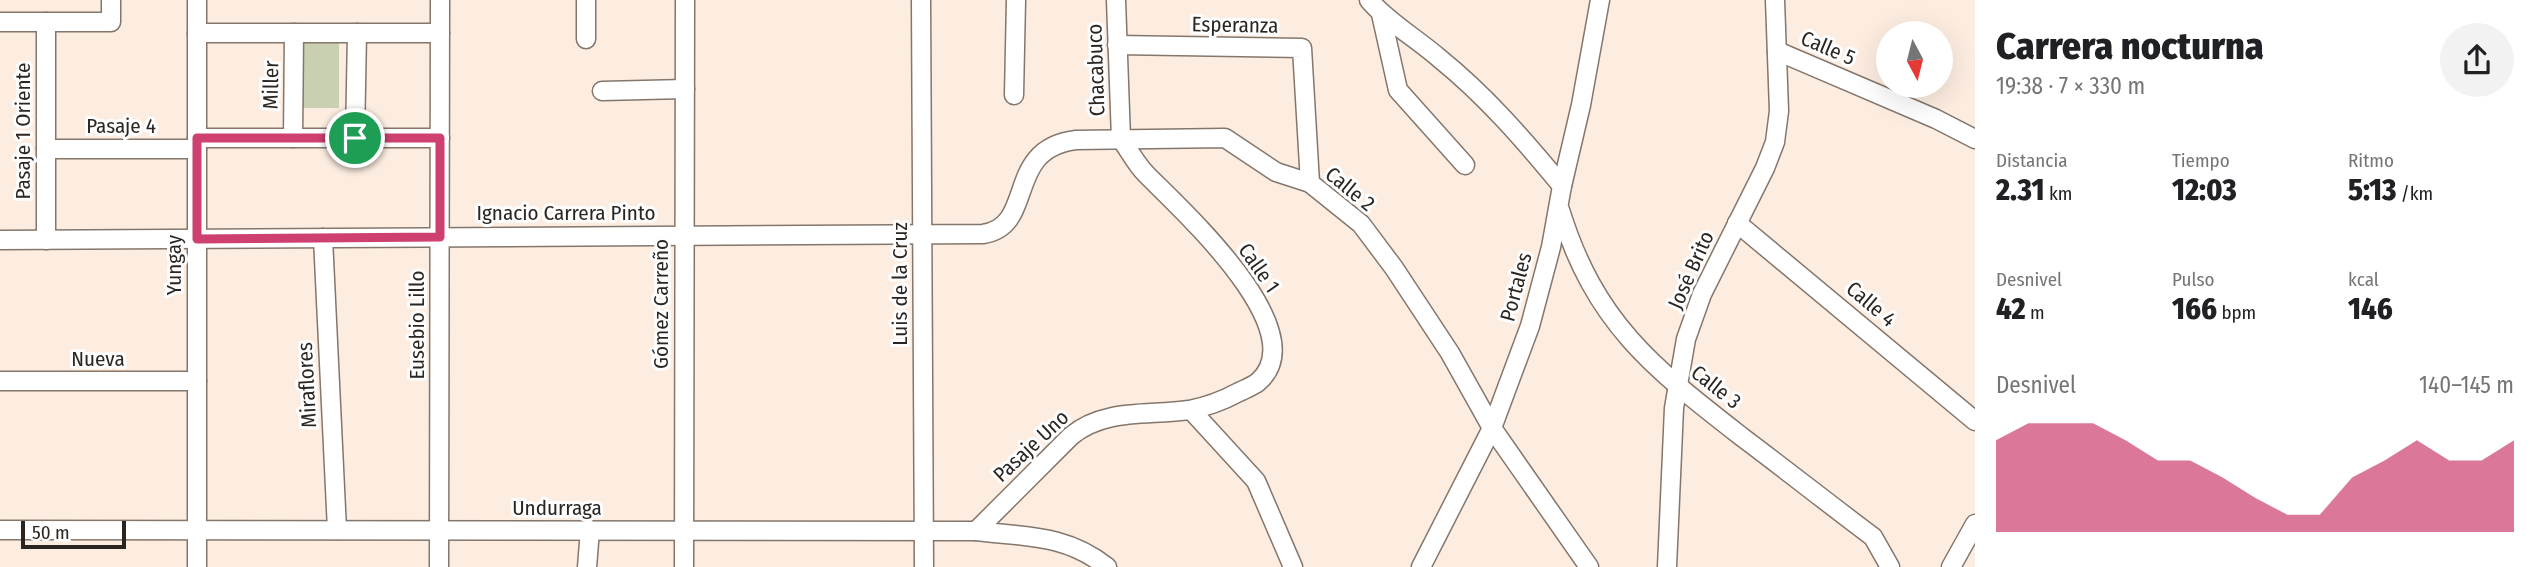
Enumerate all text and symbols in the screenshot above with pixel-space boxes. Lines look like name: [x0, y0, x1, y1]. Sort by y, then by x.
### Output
street label: Esperanza: [1191, 11, 1279, 39]
north arrow: [1876, 21, 1953, 98]
map controls: [1876, 21, 1953, 98]
street label: Chacabuco: [1081, 23, 1111, 117]
text: Carrera nocturna: [1996, 23, 2264, 69]
button: share: [2440, 23, 2514, 97]
street label: Calle 5: [1797, 25, 1859, 71]
street label: Miller: [258, 60, 284, 110]
street label: Pasaje 1 Oriente: [10, 63, 36, 199]
text: 19:38 · 7 × 330 m: [1996, 72, 2145, 100]
pin: [325, 108, 385, 168]
street label: Pasaje 4: [86, 113, 156, 139]
icon: arrive: [336, 119, 374, 157]
text: Distancia: [1996, 149, 2068, 172]
text: Tiempo: [2172, 149, 2230, 172]
text: Ritmo: [2348, 149, 2394, 172]
street label: Calle 2: [1320, 161, 1380, 217]
text: 2.31: [1996, 172, 2044, 208]
text: 12:03: [2172, 172, 2237, 208]
text: 5:13: [2348, 172, 2396, 208]
text: km: [2044, 182, 2072, 205]
text: /km: [2396, 182, 2433, 205]
street label: Ignacio Carrera Pinto: [476, 200, 656, 226]
street label: Luis de la Cruz: [887, 222, 913, 346]
street label: José Brito: [1662, 227, 1720, 313]
street label: Yungay: [161, 234, 187, 295]
street label: Calle 1: [1233, 238, 1285, 298]
street label: Gómez Carreño: [648, 239, 674, 369]
street label: Portales: [1494, 250, 1538, 324]
text: Desnivel: [1996, 268, 2062, 291]
text: Pulso: [2172, 268, 2215, 291]
text: kcal: [2348, 268, 2379, 291]
street label: Eusebio Lillo: [404, 271, 430, 379]
street label: Calle 4: [1841, 276, 1901, 332]
text: 42: [1996, 291, 2026, 327]
text: 166: [2172, 291, 2217, 327]
text: 146: [2348, 291, 2393, 327]
text: m: [2026, 301, 2045, 324]
text: bpm: [2217, 301, 2256, 324]
street label: Miraflores: [292, 342, 322, 428]
street label: Nueva: [71, 346, 125, 372]
street label: Calle 3: [1686, 359, 1746, 415]
text: Desnivel: [1996, 371, 2076, 399]
text: 140–145 m: [2419, 371, 2514, 399]
street label: Pasaje Uno: [988, 404, 1074, 488]
street label: Undurraga: [512, 495, 602, 521]
scale bar: [21, 518, 126, 550]
text: 50 m: [32, 521, 70, 544]

